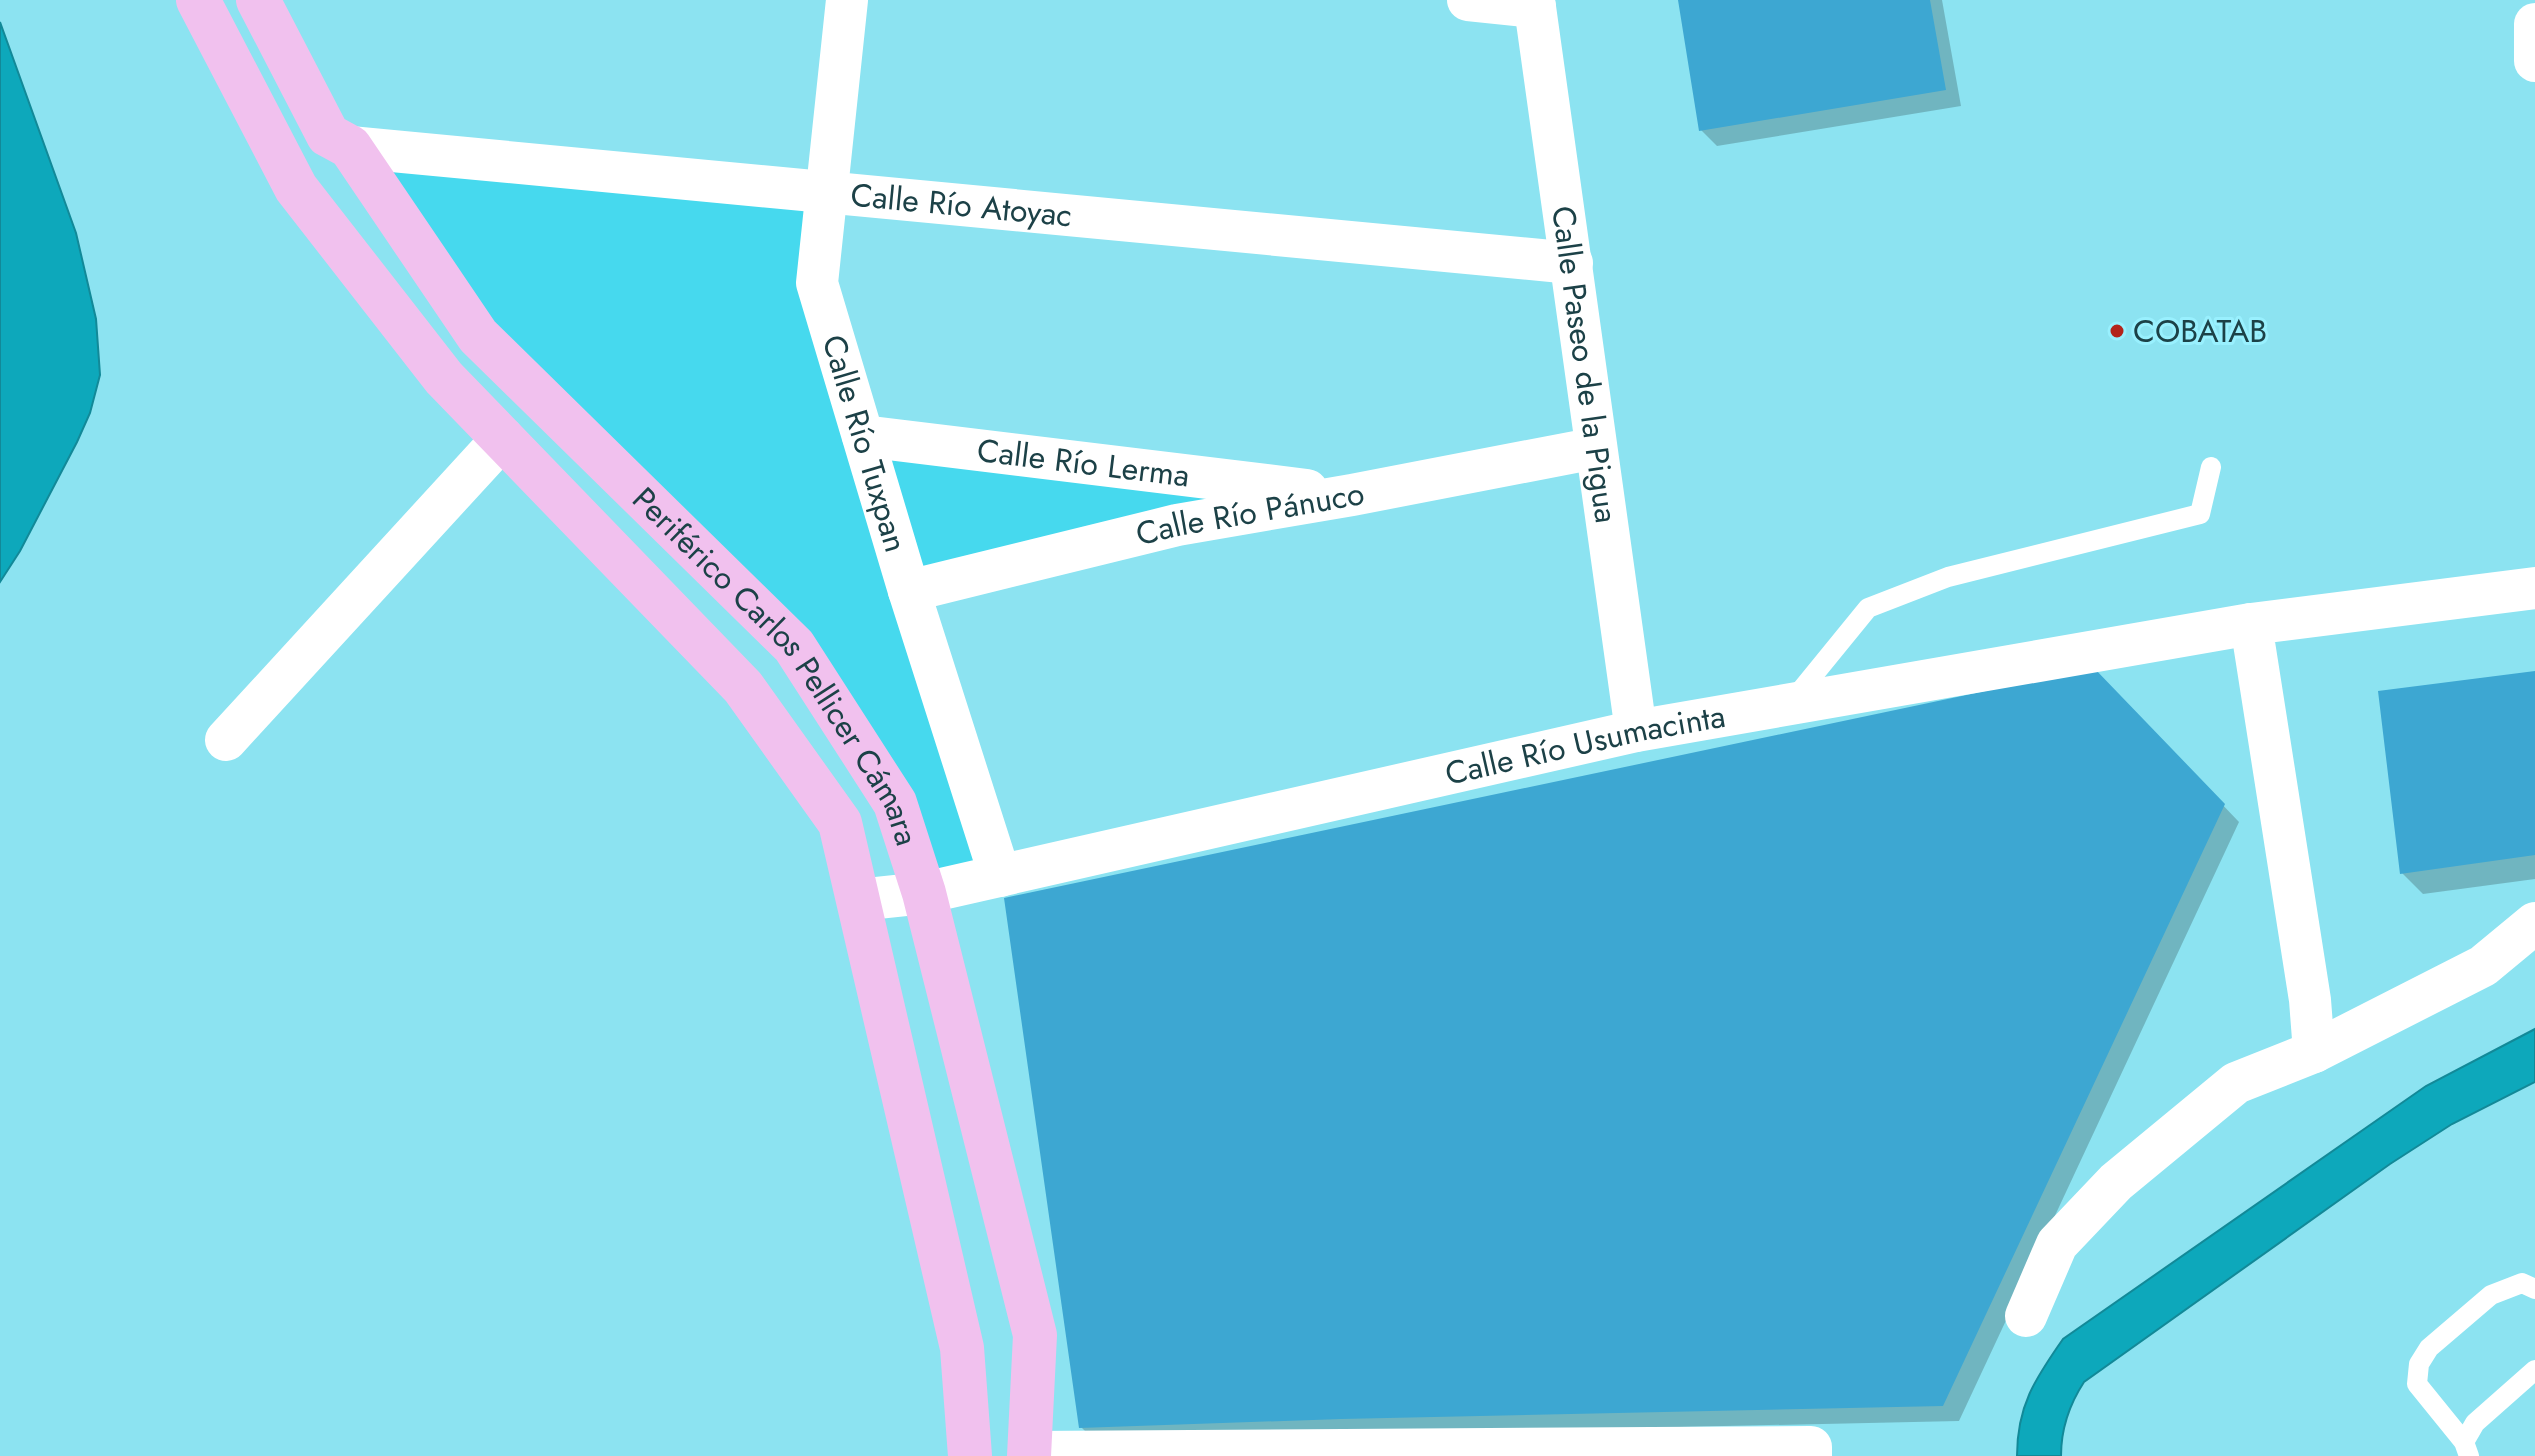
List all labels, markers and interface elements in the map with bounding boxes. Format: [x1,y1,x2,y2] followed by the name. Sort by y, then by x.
[849,172,1074,238] street label: Calle Río Atoyac
[1540,203,1630,526] street label: Calle Paseo de la Pigua
[2133,308,2267,354] place label: COBATAB
[2108,322,2126,340] marker: COBATAB
[811,329,919,558] street label: Calle Río Tuxpan
[974,427,1192,499] street label: Calle Río Lerma
[1131,470,1368,557] street label: Calle Río Pánuco
[622,477,930,851] street label: Periférico Carlos Pellicer Cámara
[1441,693,1729,797] street label: Calle Río Usumacinta

